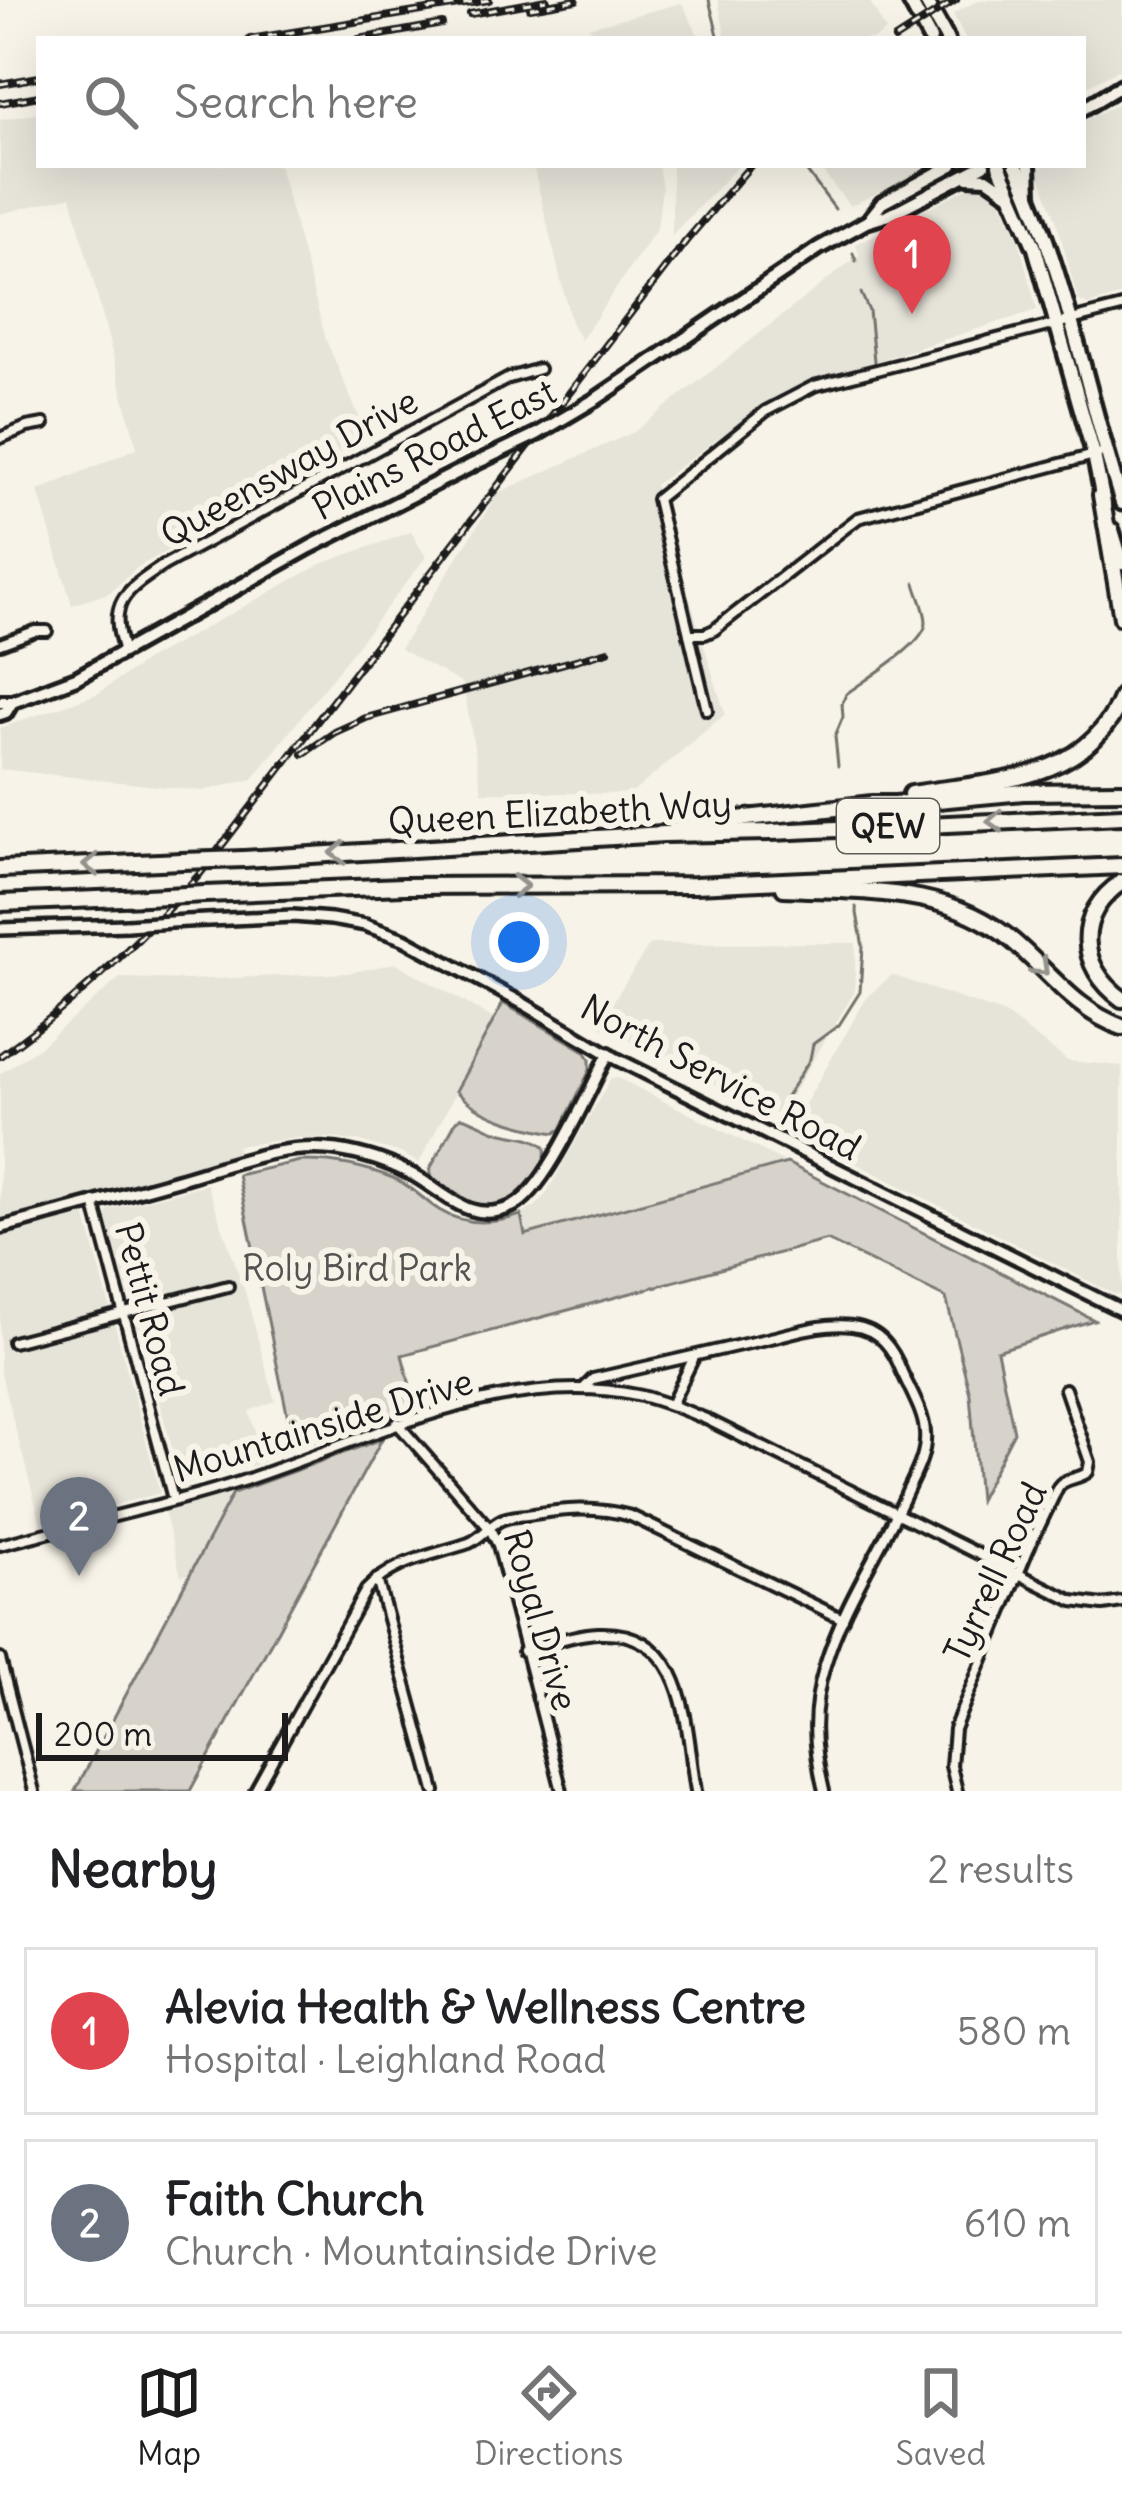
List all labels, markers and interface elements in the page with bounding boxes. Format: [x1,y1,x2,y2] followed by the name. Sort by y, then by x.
[36,36,1086,168] search box
[78,69,144,135] icon: search
[174,74,418,130] text: Search here
[873,215,951,314] pin: 1
[305,369,563,530] street label: Plains Road East
[153,378,426,557] street label: Queensway Drive
[387,781,733,844] street label: Queen Elizabeth Way
[837,799,939,853] road number: QEW
[985,808,1004,834] one-way arrow
[328,840,347,866] one-way arrow
[81,852,100,878] one-way arrow
[512,873,530,899] one-way arrow
[489,912,549,972] your location
[1027,954,1049,976] one-way arrow
[573,985,868,1170] street label: North Service Road
[105,1218,194,1400] street label: Pettit Road
[242,1246,472,1291] park label: Roly Bird Park
[168,1359,478,1492] street label: Mountainside Drive
[934,1475,1057,1669] street label: Tyrrell Road
[40,1477,118,1576] pin: 2
[493,1525,588,1716] street label: Royal Drive
[36,1707,288,1760] scale bar
[54,1713,152,1755] text: 200 m
[48,1837,217,1901] text: Nearby
[927,1845,1074,1894] text: 2 results
[165,1979,806,2035] text: Alevia Health & Wellness Centre
[82,2007,98,2056] text: 1
[957,2007,1071,2056] text: 580 m
[165,2035,606,2084] text: Hospital · Leighland Road
[165,2171,424,2227] text: Faith Church
[79,2199,101,2248] text: 2
[964,2199,1071,2248] text: 610 m
[165,2227,658,2276] text: Church · Mountainside Drive
[136,2360,202,2474] tab: Map
[474,2360,623,2474] tab: Directions
[896,2360,986,2474] tab: Saved

